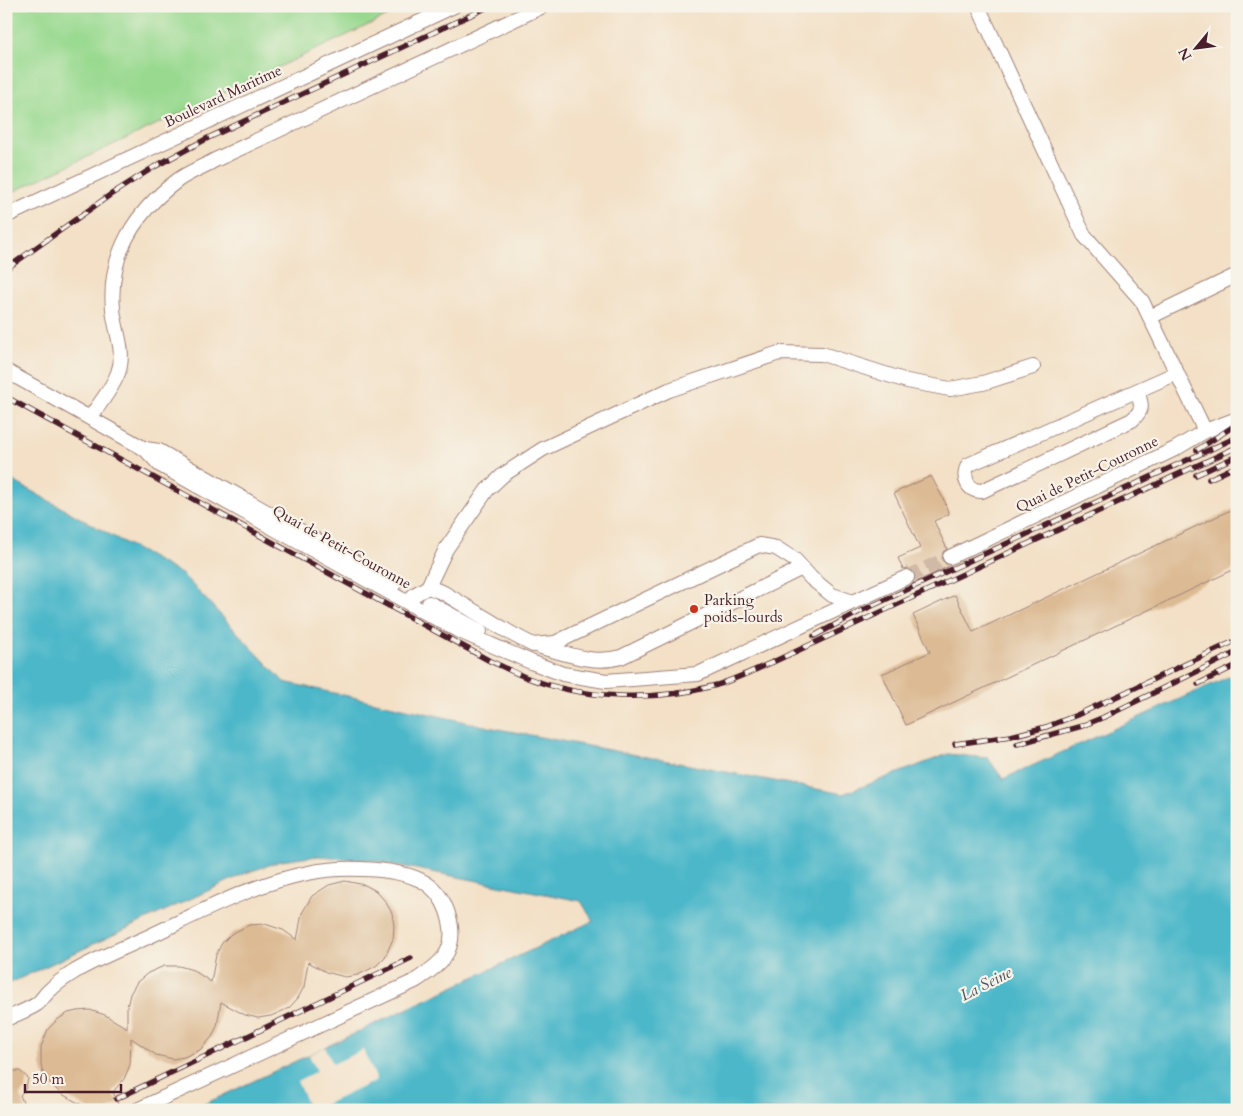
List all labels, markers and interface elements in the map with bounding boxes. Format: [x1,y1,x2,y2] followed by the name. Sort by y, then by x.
[1170,22,1220,72] north arrow
[1174,44,1196,64] text: N
[161,60,285,132] street label: Boulevard Maritime
[1012,431,1162,517] street label: Quai de Petit-Couronne
[269,500,415,594] street label: Quai de Petit-Couronne
[704,590,783,627] place label: Parking poids-lourds
[688,603,700,615] marker: Parking poids-lourds
[957,961,1016,1006] water label: La Seine
[25,1061,121,1093] scale bar
[32,1069,64,1089] text: 50 m

